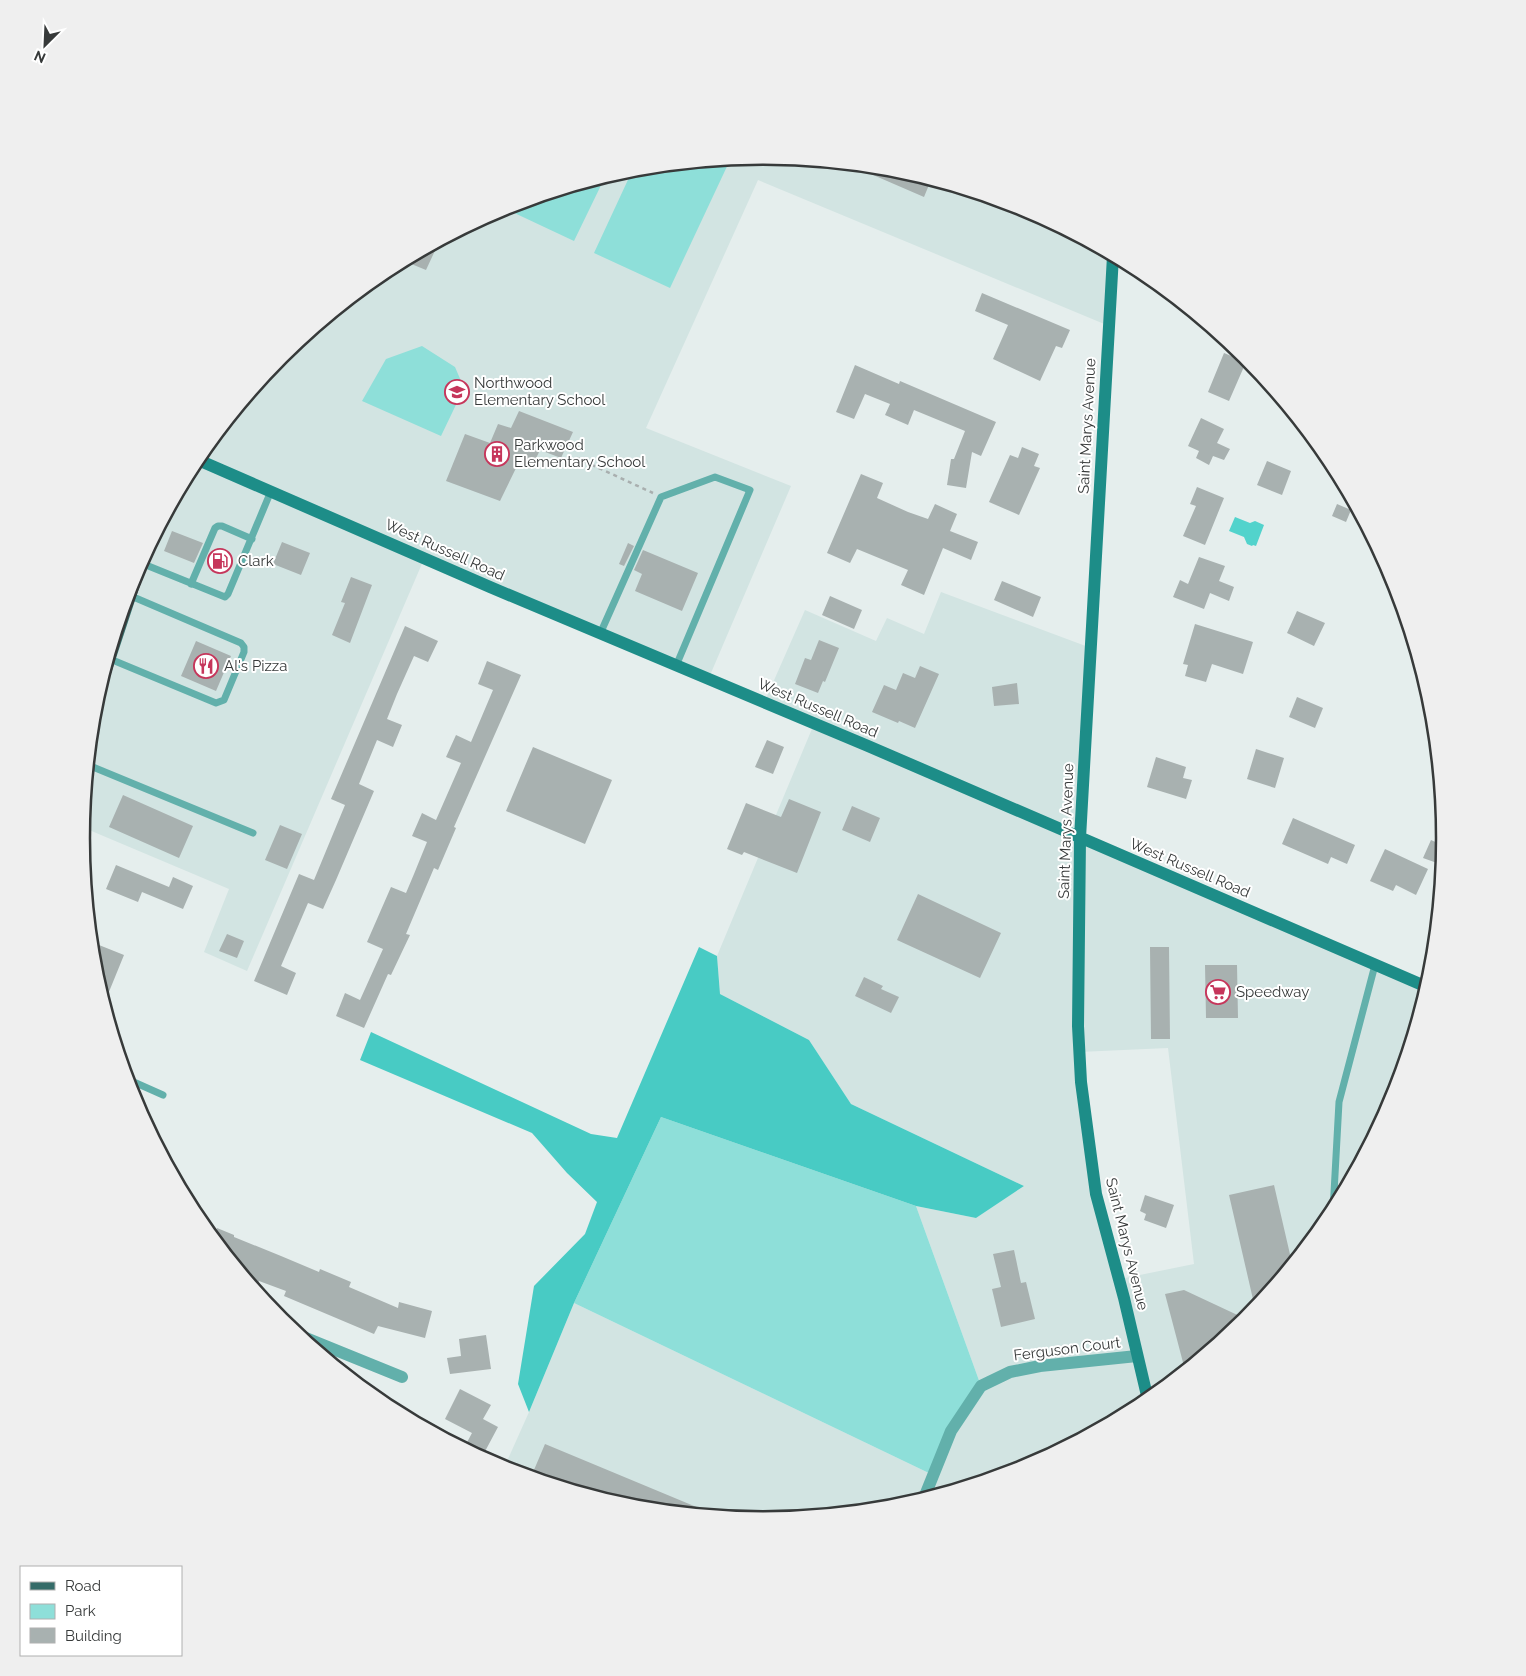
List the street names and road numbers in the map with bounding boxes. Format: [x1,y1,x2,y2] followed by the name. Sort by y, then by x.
[1074,358,1100,494] street label: Saint Marys Avenue
[382,516,508,584] street label: West Russell Road
[755,675,881,741] street label: West Russell Road
[1055,763,1077,899] street label: Saint Marys Avenue
[1127,835,1253,901] street label: West Russell Road
[1102,1176,1152,1312] street label: Saint Marys Avenue
[1013,1334,1121,1364] street label: Ferguson Court

